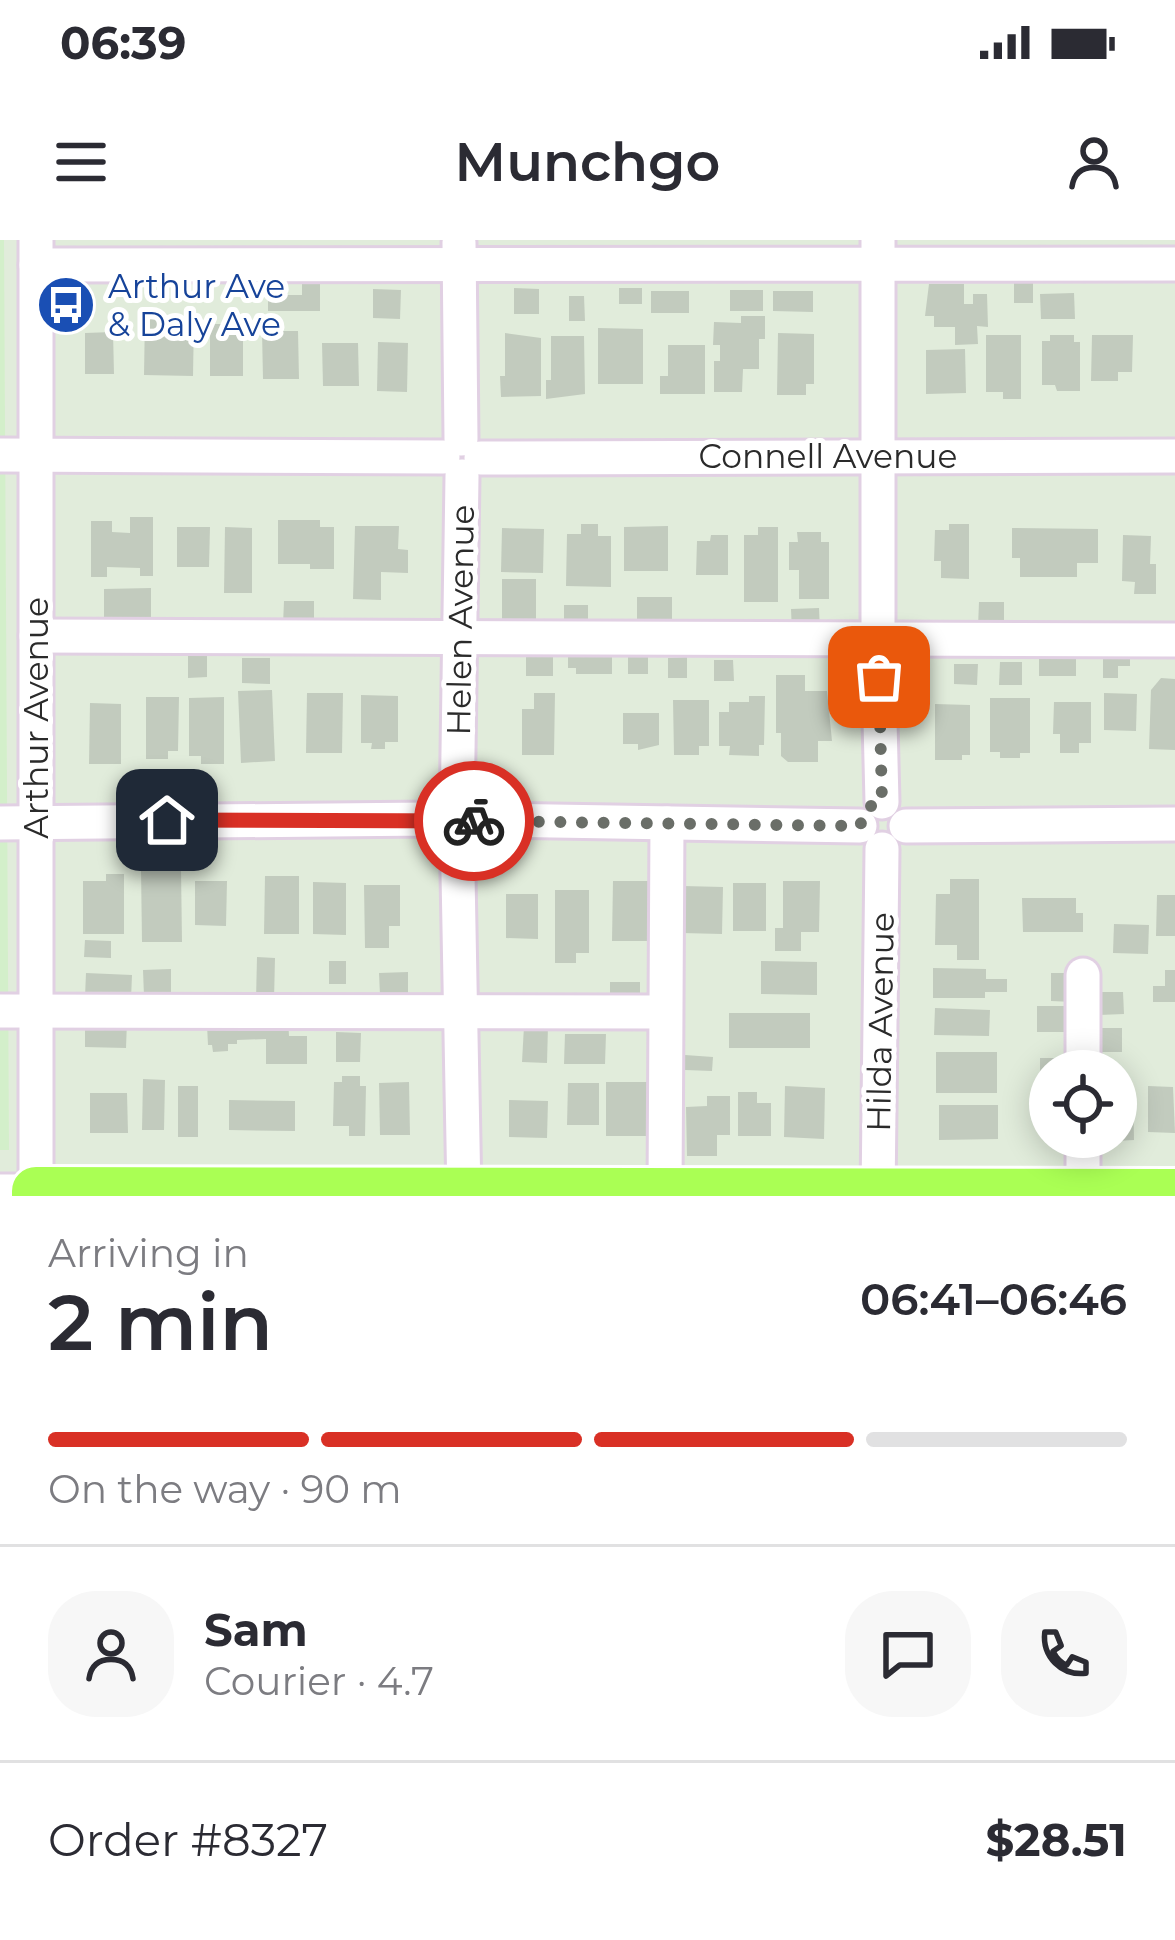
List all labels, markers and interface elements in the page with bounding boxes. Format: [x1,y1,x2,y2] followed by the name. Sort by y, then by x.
[60,15,186,70] text: 06:39
[48,129,114,195] icon: menu
[455,129,720,195] text: Munchgo
[1061,129,1127,195] icon: person
[108,266,285,344] place label: Arthur Ave & Daly Ave
[35,274,97,336] bus stop icon: Arthur Ave & Daly Ave
[699,436,957,476] street label: Connell Avenue
[438,504,482,736] street label: Helen Avenue
[16,597,56,839] street label: Arthur Avenue
[828,626,930,728] pin
[846,644,912,710] icon: bag
[414,761,534,881] courier
[116,769,218,871] pin
[134,787,200,853] icon: home
[441,788,507,854] icon: bike
[858,912,902,1132] street label: Hilda Avenue
[1029,1050,1137,1158] map controls
[1029,1050,1137,1158] button: locate
[48,1229,249,1277] text: Arriving in
[860,1271,1127,1326] text: 06:41–06:46
[48,1274,273,1370] text: 2 min
[48,1465,402,1513] text: On the way · 90 m
[48,1591,174,1717] button: person
[845,1591,971,1717] button: chat
[1001,1591,1127,1717] button: phone
[204,1602,308,1657] text: Sam
[204,1657,434,1705] text: Courier · 4.7
[48,1812,328,1867] text: Order #8327
[985,1812,1127,1867] text: $28.51

